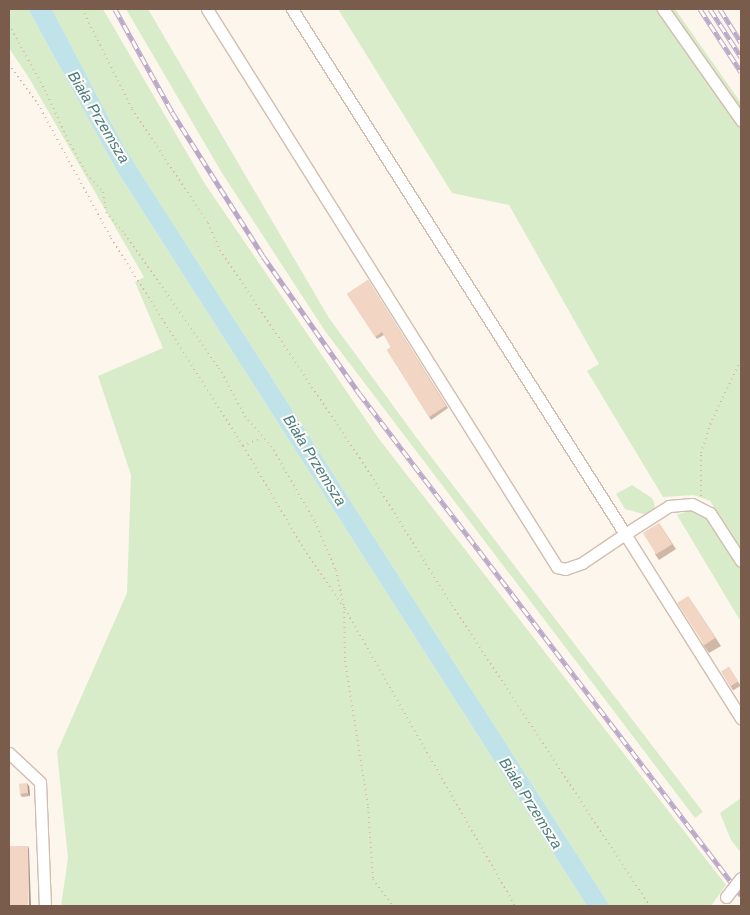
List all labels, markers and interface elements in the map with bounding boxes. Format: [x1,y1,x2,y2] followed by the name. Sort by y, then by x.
[64,68,134,166] water label: Biała Przemsza
[280,411,350,509] water label: Biała Przemsza
[496,754,566,852] water label: Biała Przemsza

